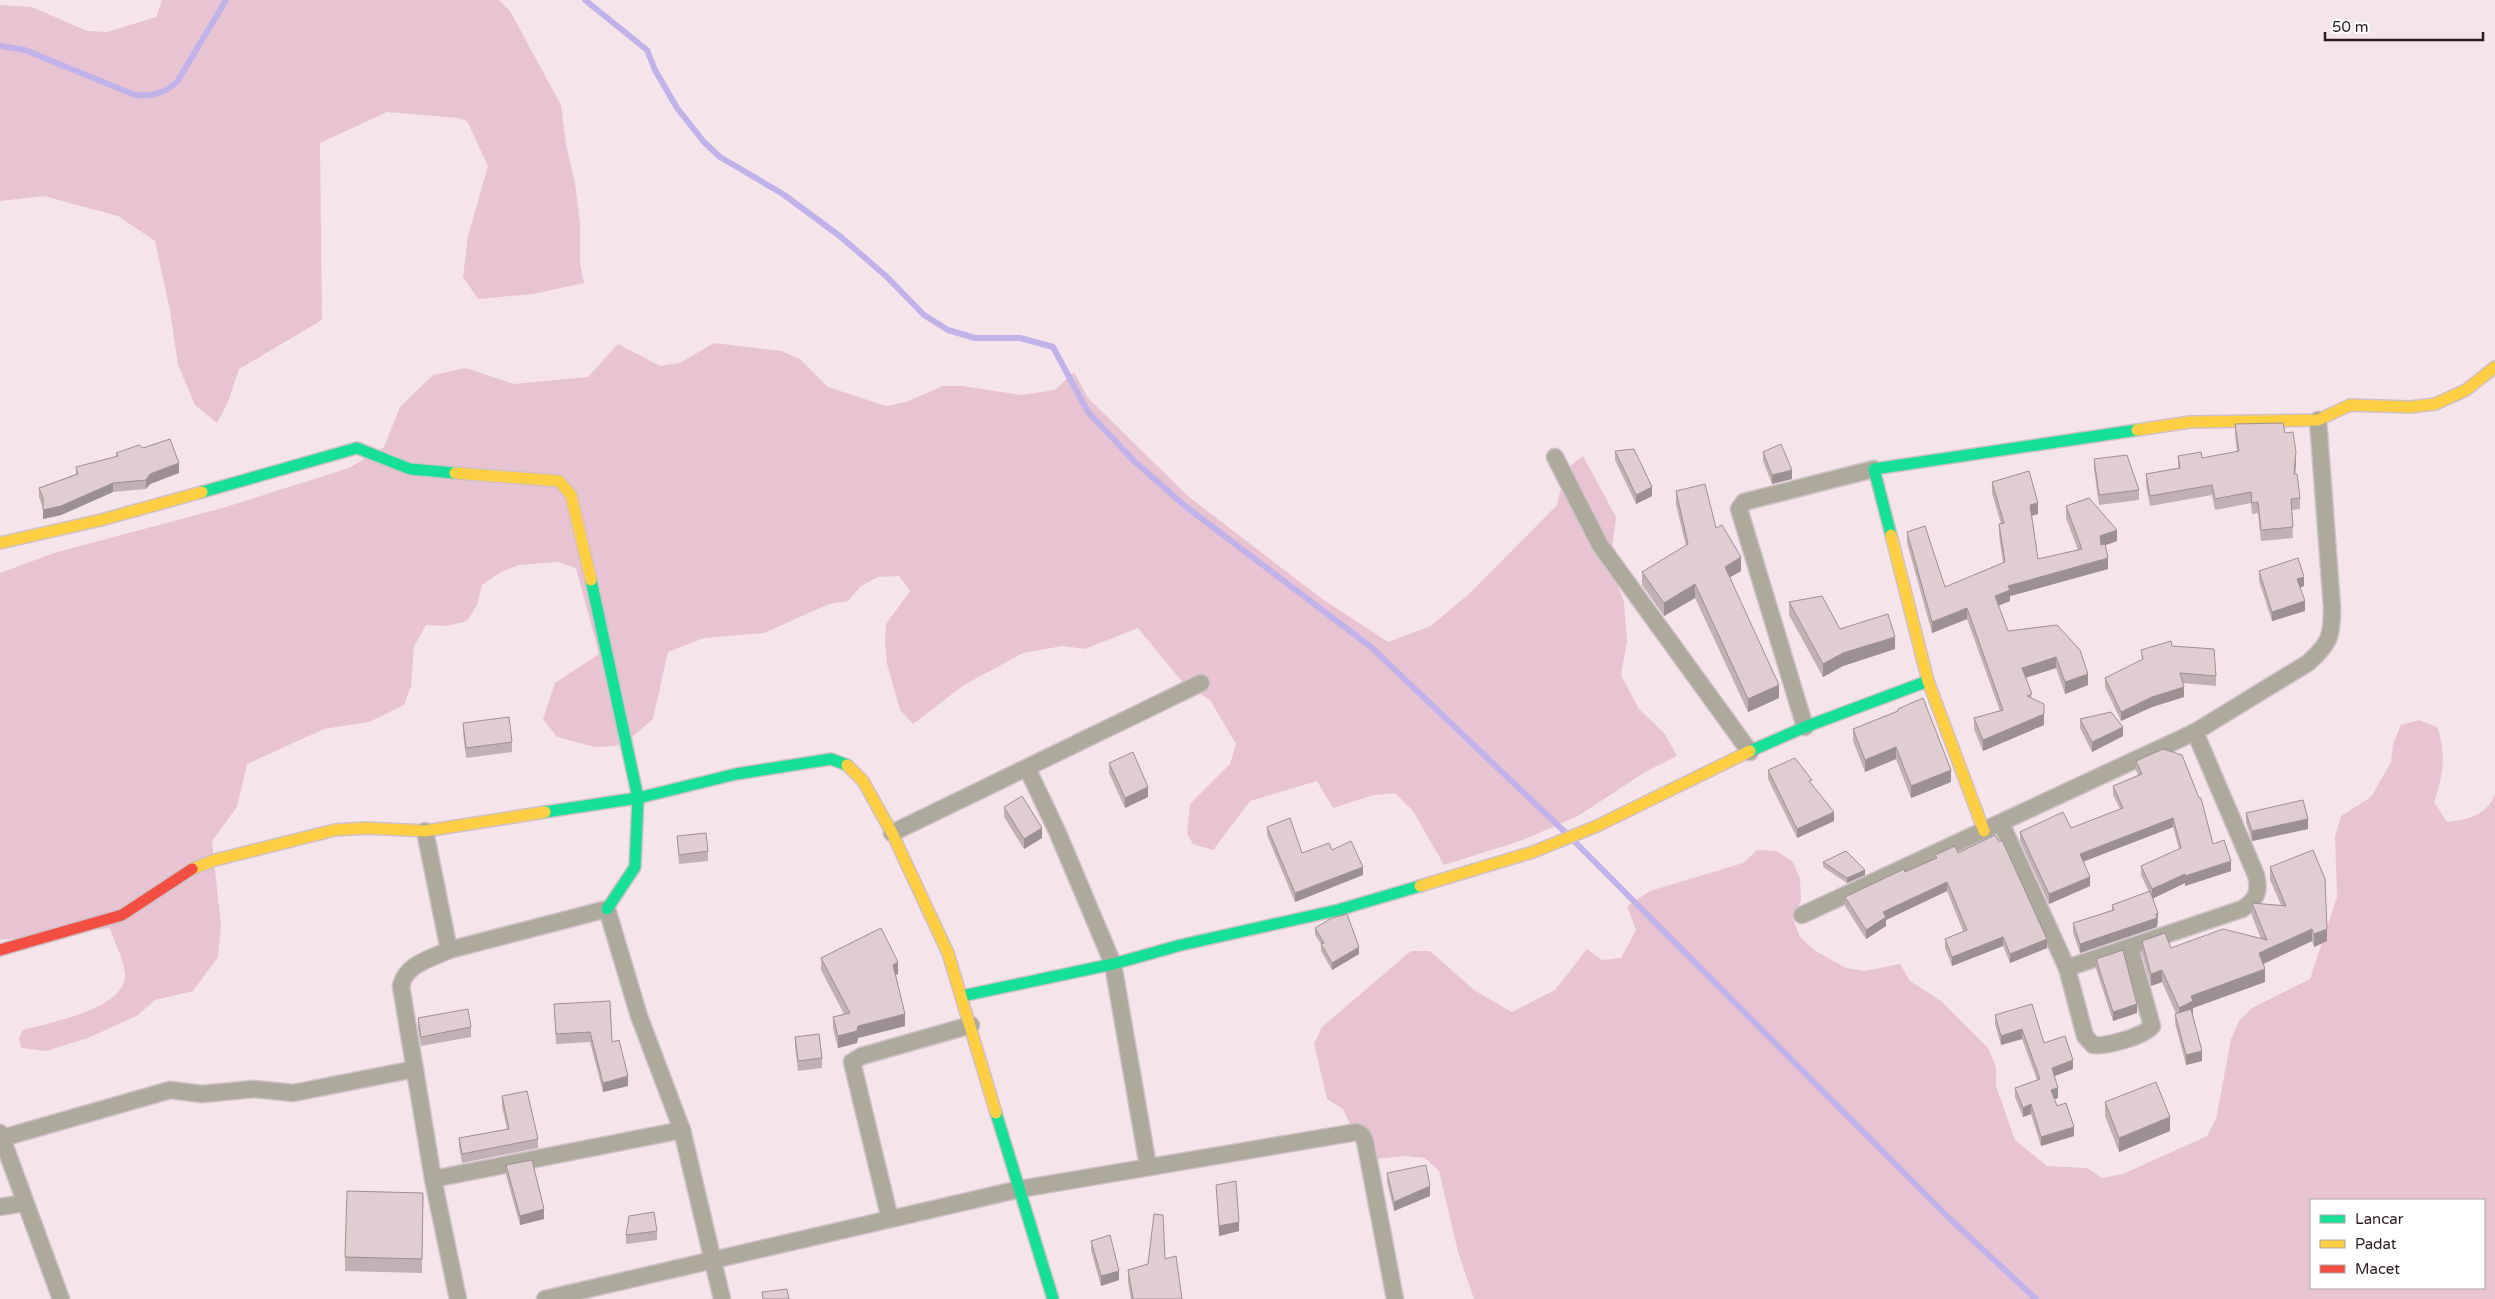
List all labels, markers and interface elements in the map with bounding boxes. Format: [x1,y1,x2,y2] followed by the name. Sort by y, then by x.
[2325,10,2482,42] scale bar
[2332,18,2369,36] text: 50 m
[2310,1199,2485,1289] legend
[2355,1210,2404,1228] text: Lancar
[2355,1235,2397,1253] text: Padat
[2355,1260,2400,1278] text: Macet

